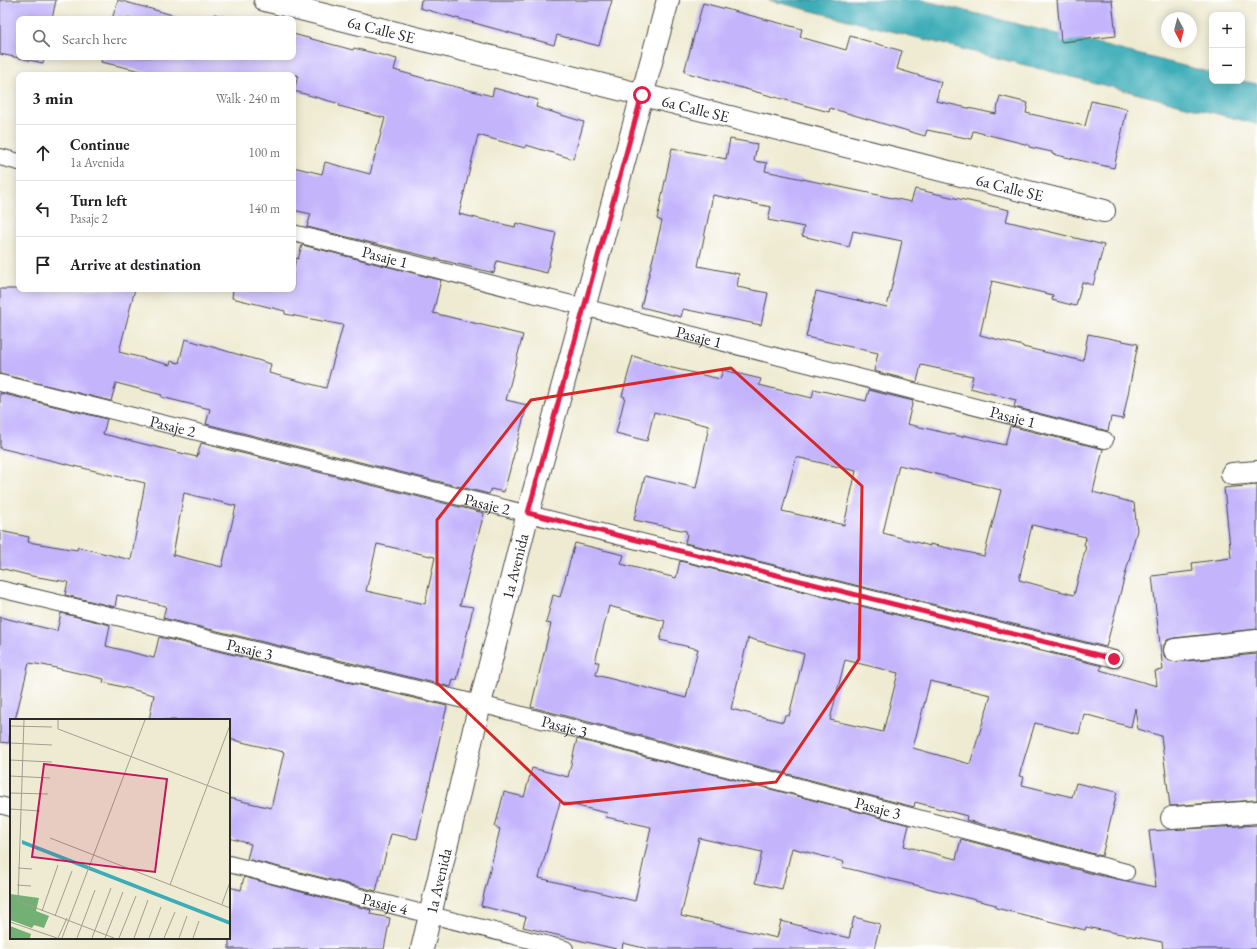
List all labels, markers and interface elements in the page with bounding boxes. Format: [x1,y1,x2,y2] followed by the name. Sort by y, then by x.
[346,11,417,48] street label: 6a Calle SE
[1161,12,1197,48] north arrow
[1209,12,1245,84] map controls
[1209,12,1245,48] button: +
[16,16,296,60] search box
[30,27,52,49] icon: search
[62,29,127,48] text: Search here
[1209,48,1245,84] button: −
[633,86,651,104] route start
[32,87,73,109] text: 3 min
[216,90,280,107] text: Walk · 240 m
[660,90,731,127] street label: 6a Calle SE
[70,135,130,154] text: Continue
[32,142,54,164] icon: ahead
[249,144,280,161] text: 100 m
[70,154,124,171] text: 1a Avenida
[974,169,1046,206] street label: 6a Calle SE
[70,191,127,210] text: Turn left
[32,198,54,220] icon: left
[249,200,280,217] text: 140 m
[70,210,108,227] text: Pasaje 2
[360,241,410,272] street label: Pasaje 1
[32,254,54,276] icon: arrive
[70,255,201,274] text: Arrive at destination
[674,321,724,352] street label: Pasaje 1
[988,401,1038,432] street label: Pasaje 1
[148,410,198,442] street label: Pasaje 2
[462,488,513,520] street label: Pasaje 2
[496,530,533,601] street label: 1a Avenida
[225,633,275,665] street label: Pasaje 3
[1105,650,1123,668] route end
[539,710,590,742] street label: Pasaje 3
[10,719,230,939] inset map
[853,792,904,824] street label: Pasaje 3
[420,845,456,916] street label: 1a Avenida
[360,888,411,919] street label: Pasaje 4

